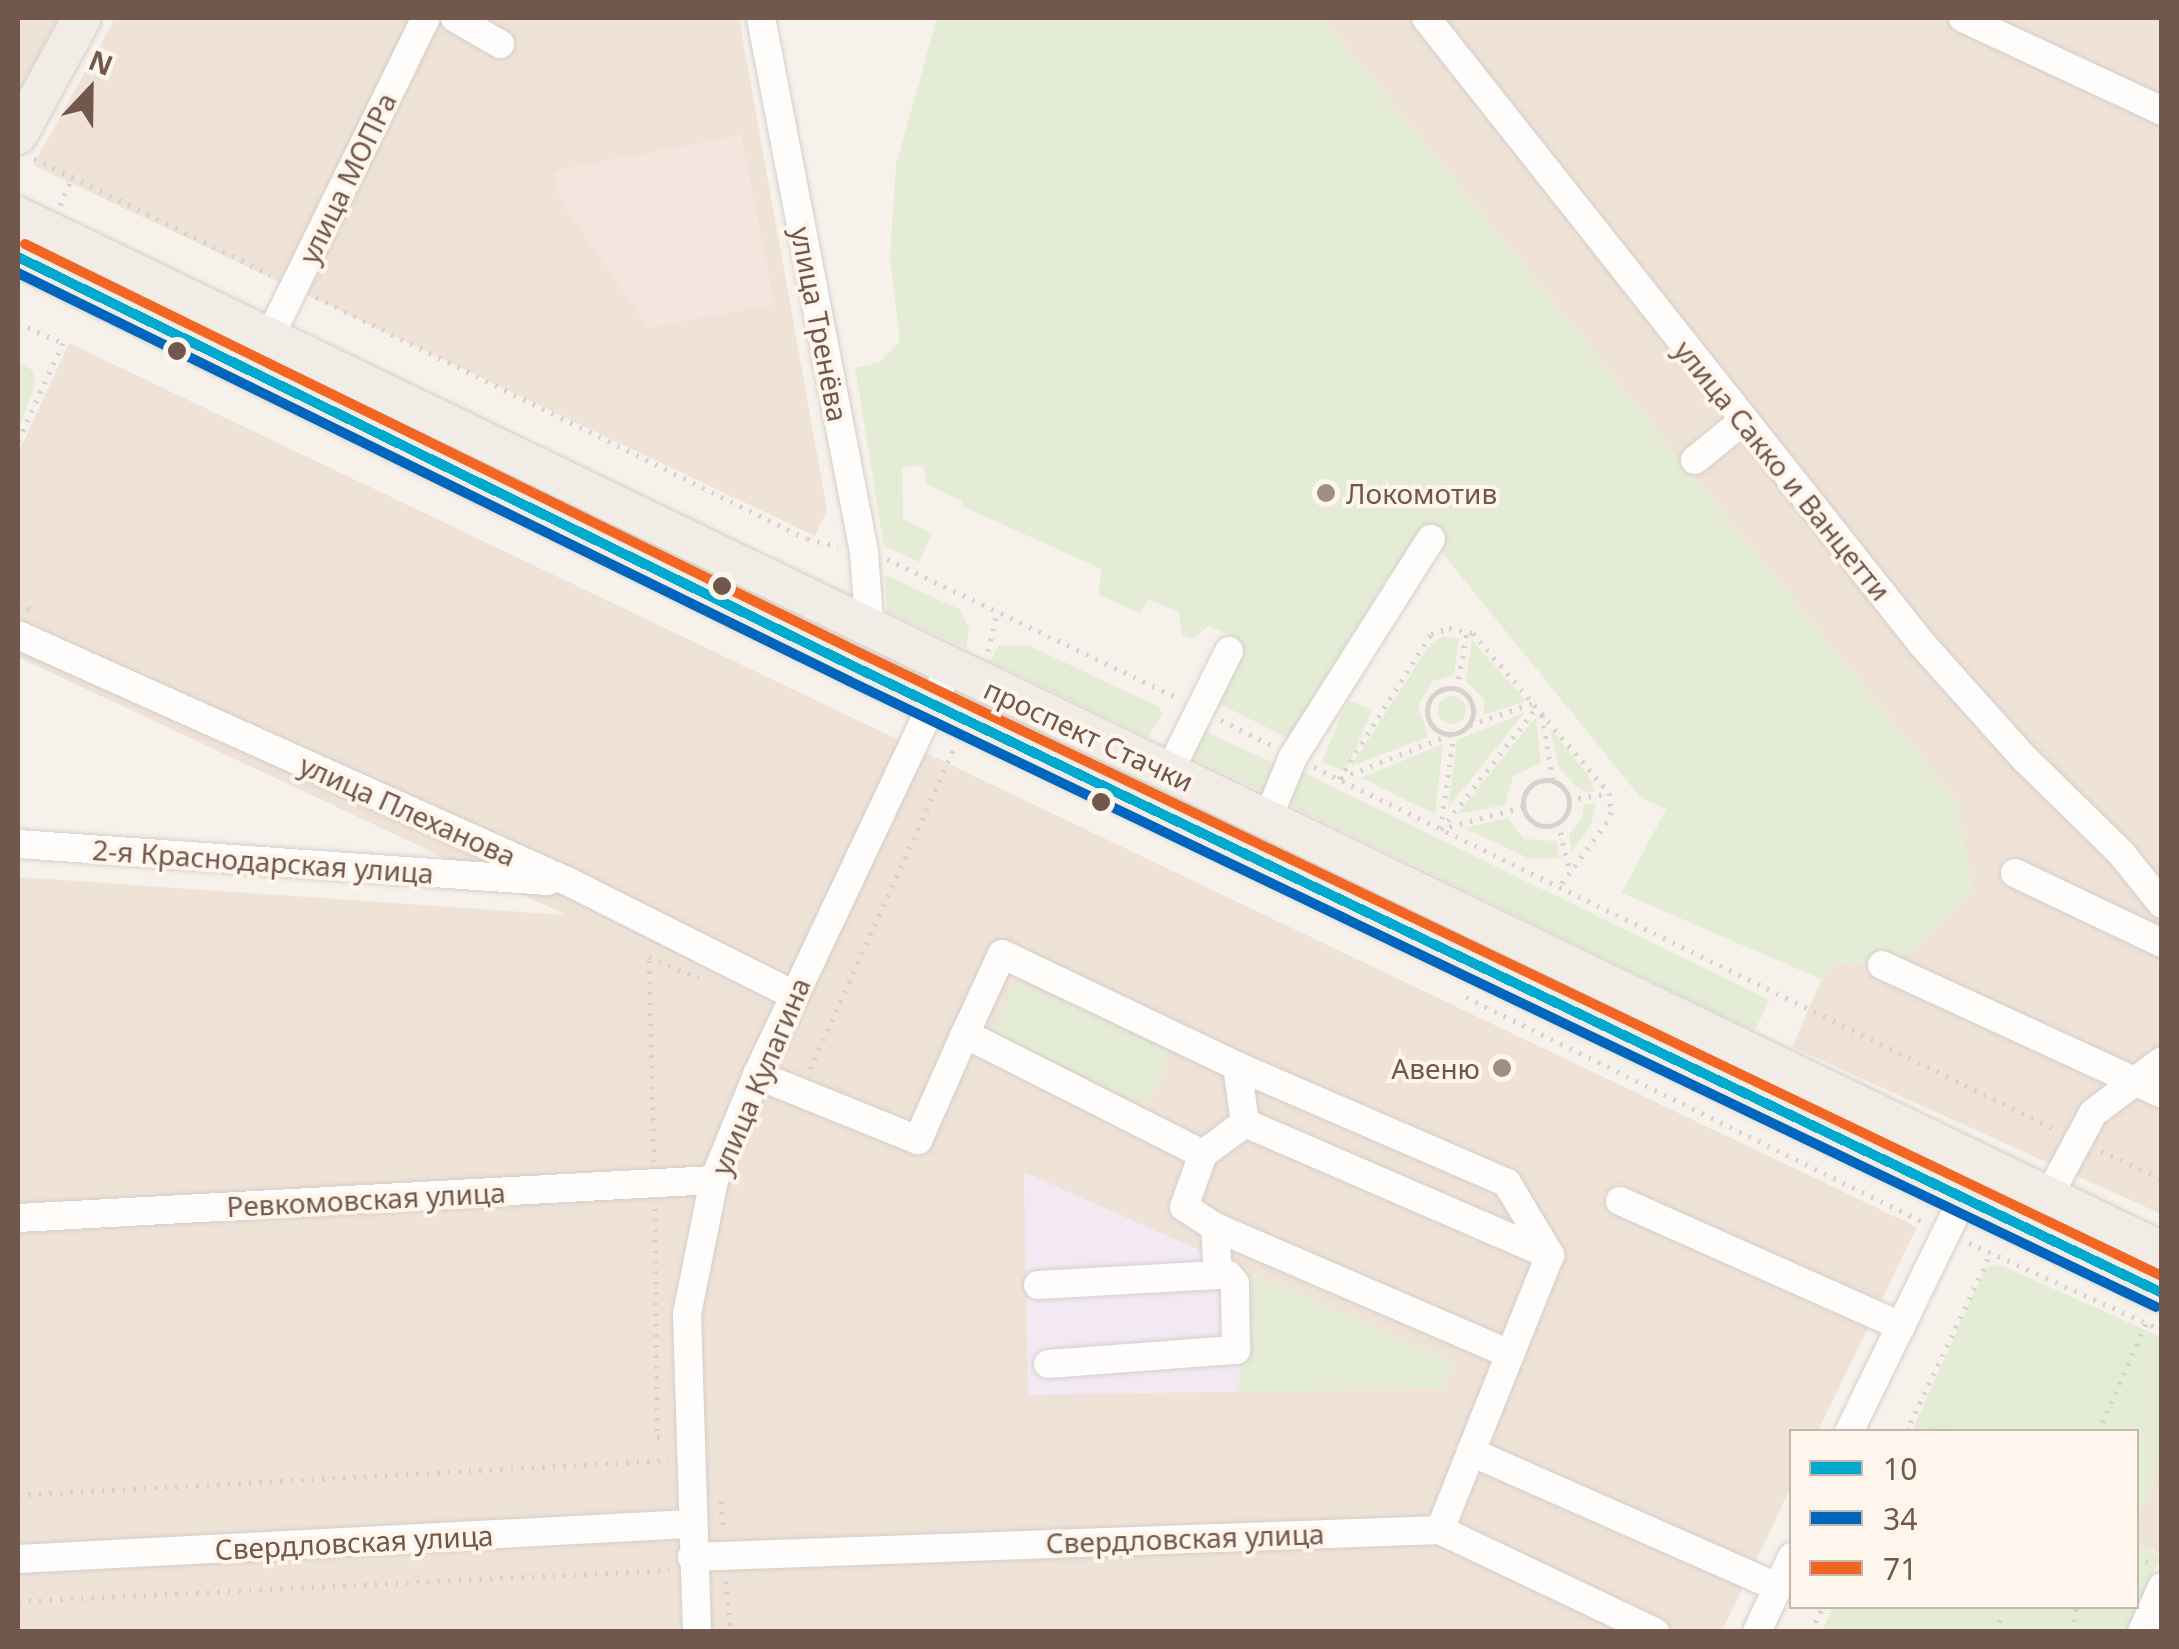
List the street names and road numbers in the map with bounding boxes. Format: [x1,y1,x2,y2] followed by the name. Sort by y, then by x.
[291,87,403,269] street label: улица МОПРа
[785,224,855,424] street label: улица Тренёва
[1668,333,1898,607] street label: улица Сакко и Ванцетти
[979,672,1199,798] street label: проспект Стачки
[295,747,521,873] street label: улица Плеханова
[91,832,435,890] street label: 2-я Краснодарская улица
[703,972,817,1180] street label: улица Кулагина
[226,1175,506,1223] street label: Ревкомовская улица
[1045,1516,1325,1560] street label: Свердловская улица
[214,1518,494,1566] street label: Свердловская улица

